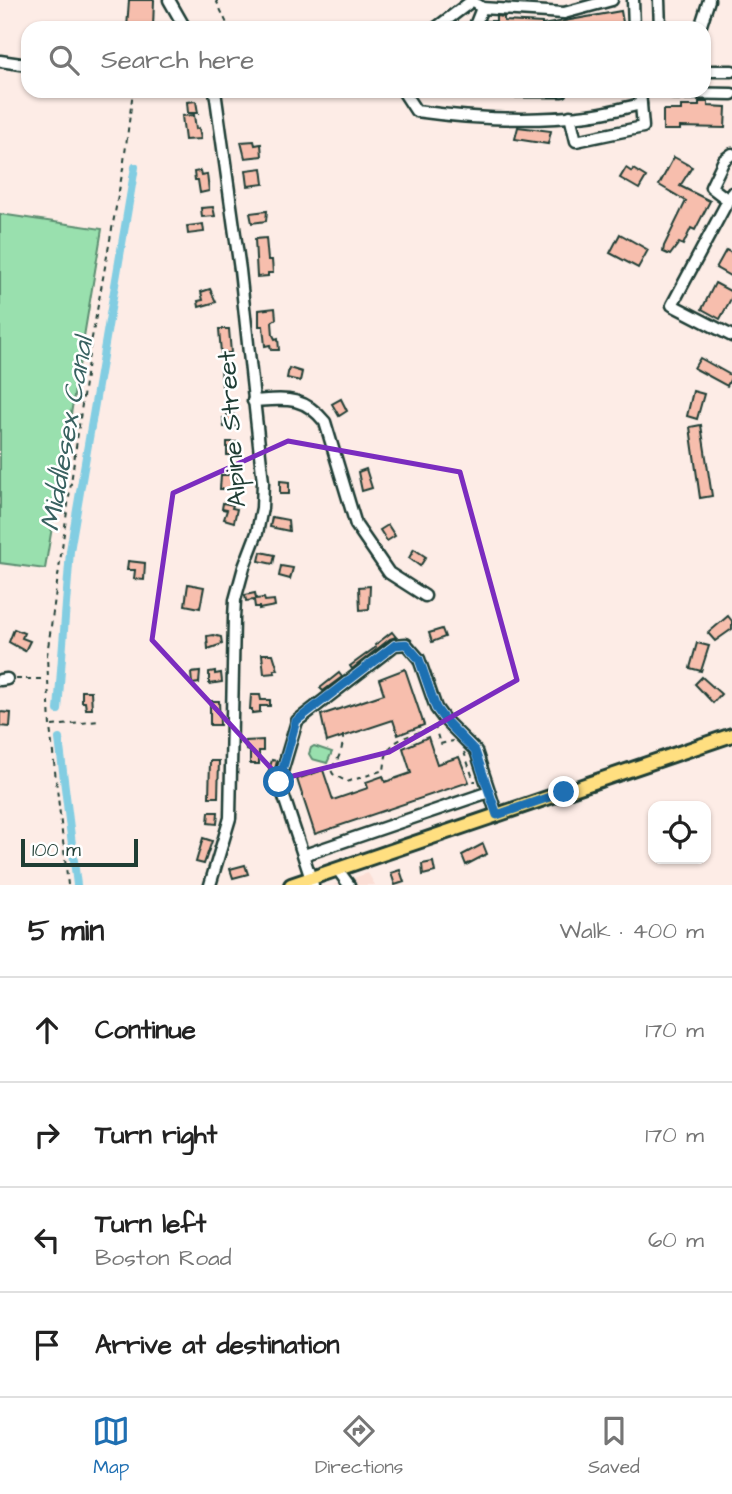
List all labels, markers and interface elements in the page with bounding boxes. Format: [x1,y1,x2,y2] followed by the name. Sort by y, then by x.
[21,21,711,98] search box
[45,41,83,79] icon: search
[101,42,254,78] text: Search here
[31,331,104,534] water label: Middlesex Canal
[209,349,255,508] street label: Alpine Street
[263,766,294,797] route start
[548,776,579,807] route end
[648,801,711,864] map controls
[648,801,711,864] button: locate
[21,836,138,868] scale bar
[32,837,81,864] text: 100 m
[28,910,104,952] text: 5 min
[559,915,704,947] text: Walk · 400 m
[28,1011,66,1049] icon: ahead
[95,1012,196,1048] text: Continue
[645,1014,704,1046] text: 170 m
[28,1116,66,1154] icon: right
[95,1117,217,1153] text: Turn right
[645,1119,704,1151] text: 170 m
[95,1206,206,1242] text: Turn left
[28,1221,66,1259] icon: left
[648,1224,704,1256] text: 60 m
[95,1242,232,1274] text: Boston Road
[28,1326,66,1364] icon: arrive
[95,1327,340,1363] text: Arrive at destination
[92,1412,130,1481] tab: Map
[315,1412,403,1481] tab: Directions
[588,1412,640,1481] tab: Saved

